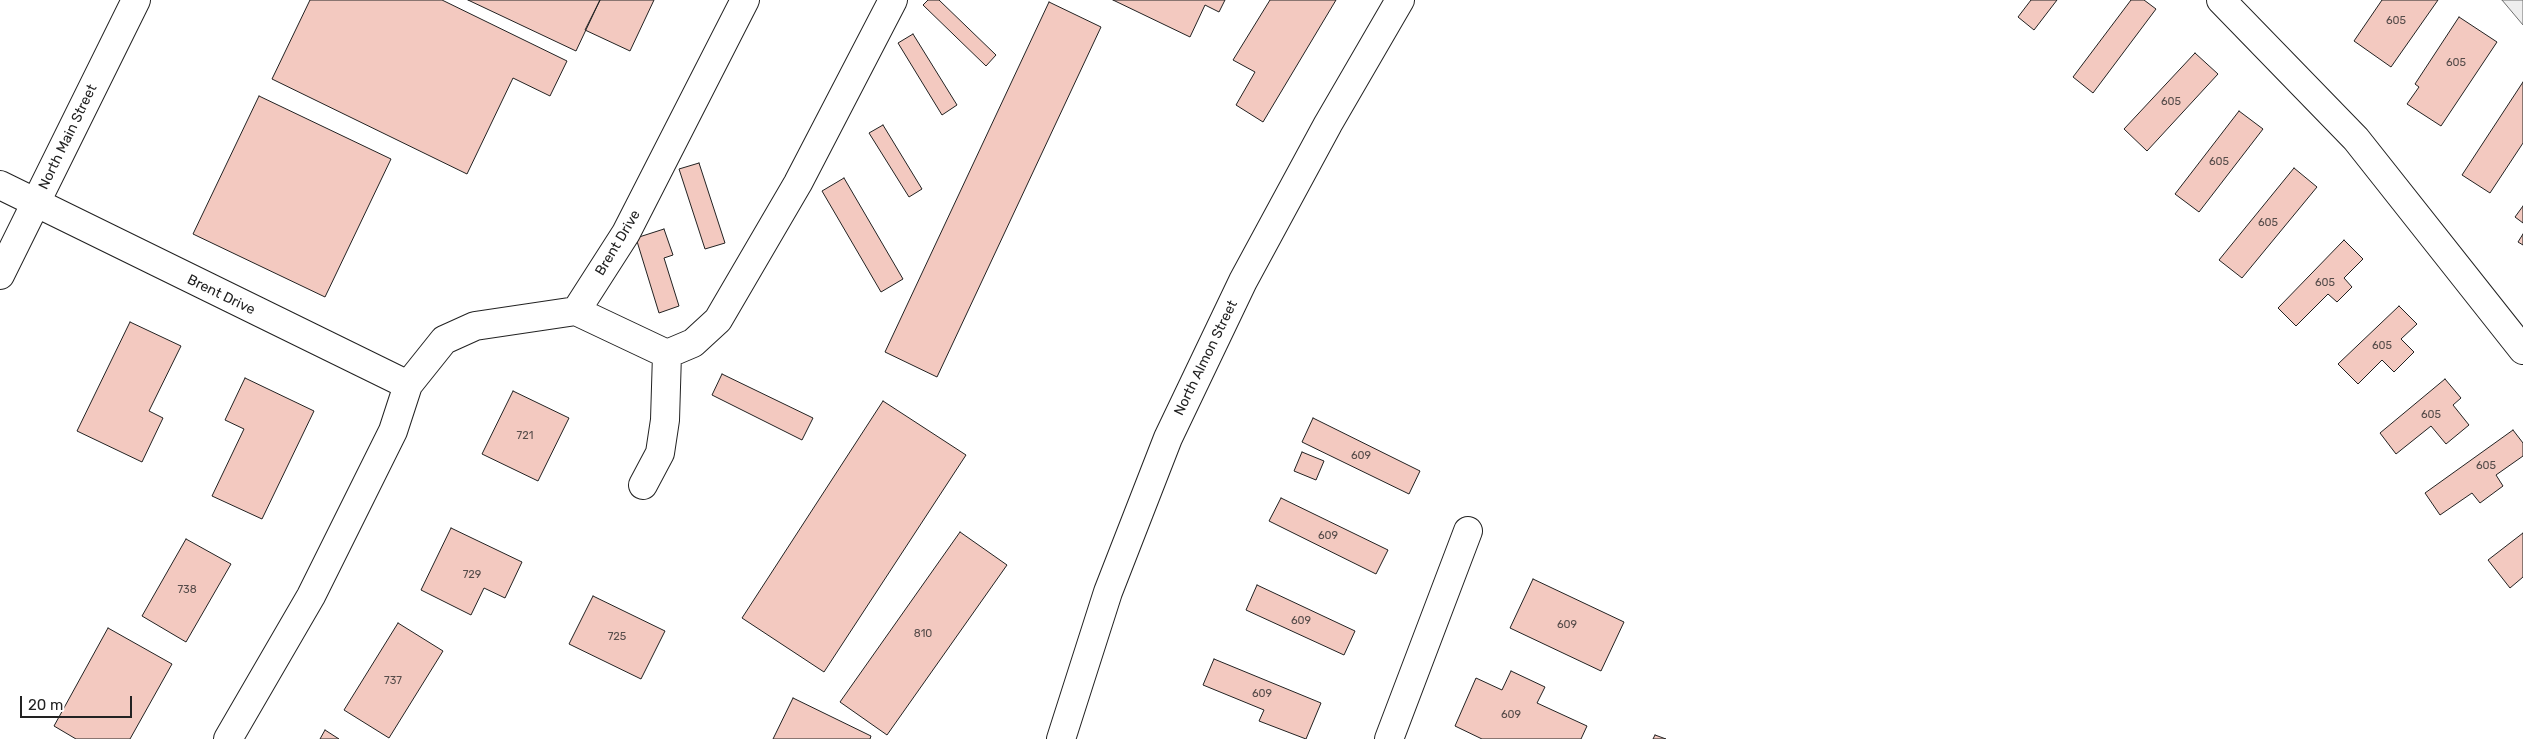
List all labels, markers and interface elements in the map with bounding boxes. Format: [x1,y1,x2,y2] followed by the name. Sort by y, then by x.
[2386,14,2406,28] house number: 605
[2446,56,2466,70] house number: 605
[35,82,101,192] street label: North Main Street
[2161,95,2181,109] house number: 605
[2209,155,2229,169] house number: 605
[592,207,644,279] street label: Brent Drive
[2258,216,2278,230] house number: 605
[184,271,258,319] street label: Brent Drive
[2315,276,2335,290] house number: 605
[1171,298,1241,418] street label: North Almon Street
[2372,339,2392,353] house number: 605
[2421,408,2441,422] house number: 605
[517,429,533,443] house number: 721
[1351,449,1371,463] house number: 609
[2476,459,2496,473] house number: 605
[1318,529,1338,543] house number: 609
[463,568,481,582] house number: 729
[177,583,197,597] house number: 738
[1291,614,1311,628] house number: 609
[1557,618,1577,632] house number: 609
[914,627,932,641] house number: 810
[608,630,626,644] house number: 725
[384,674,402,688] house number: 737
[22,686,135,718] scale bar
[1252,687,1272,701] house number: 609
[28,696,63,714] text: 20 m
[1501,708,1521,722] house number: 609

